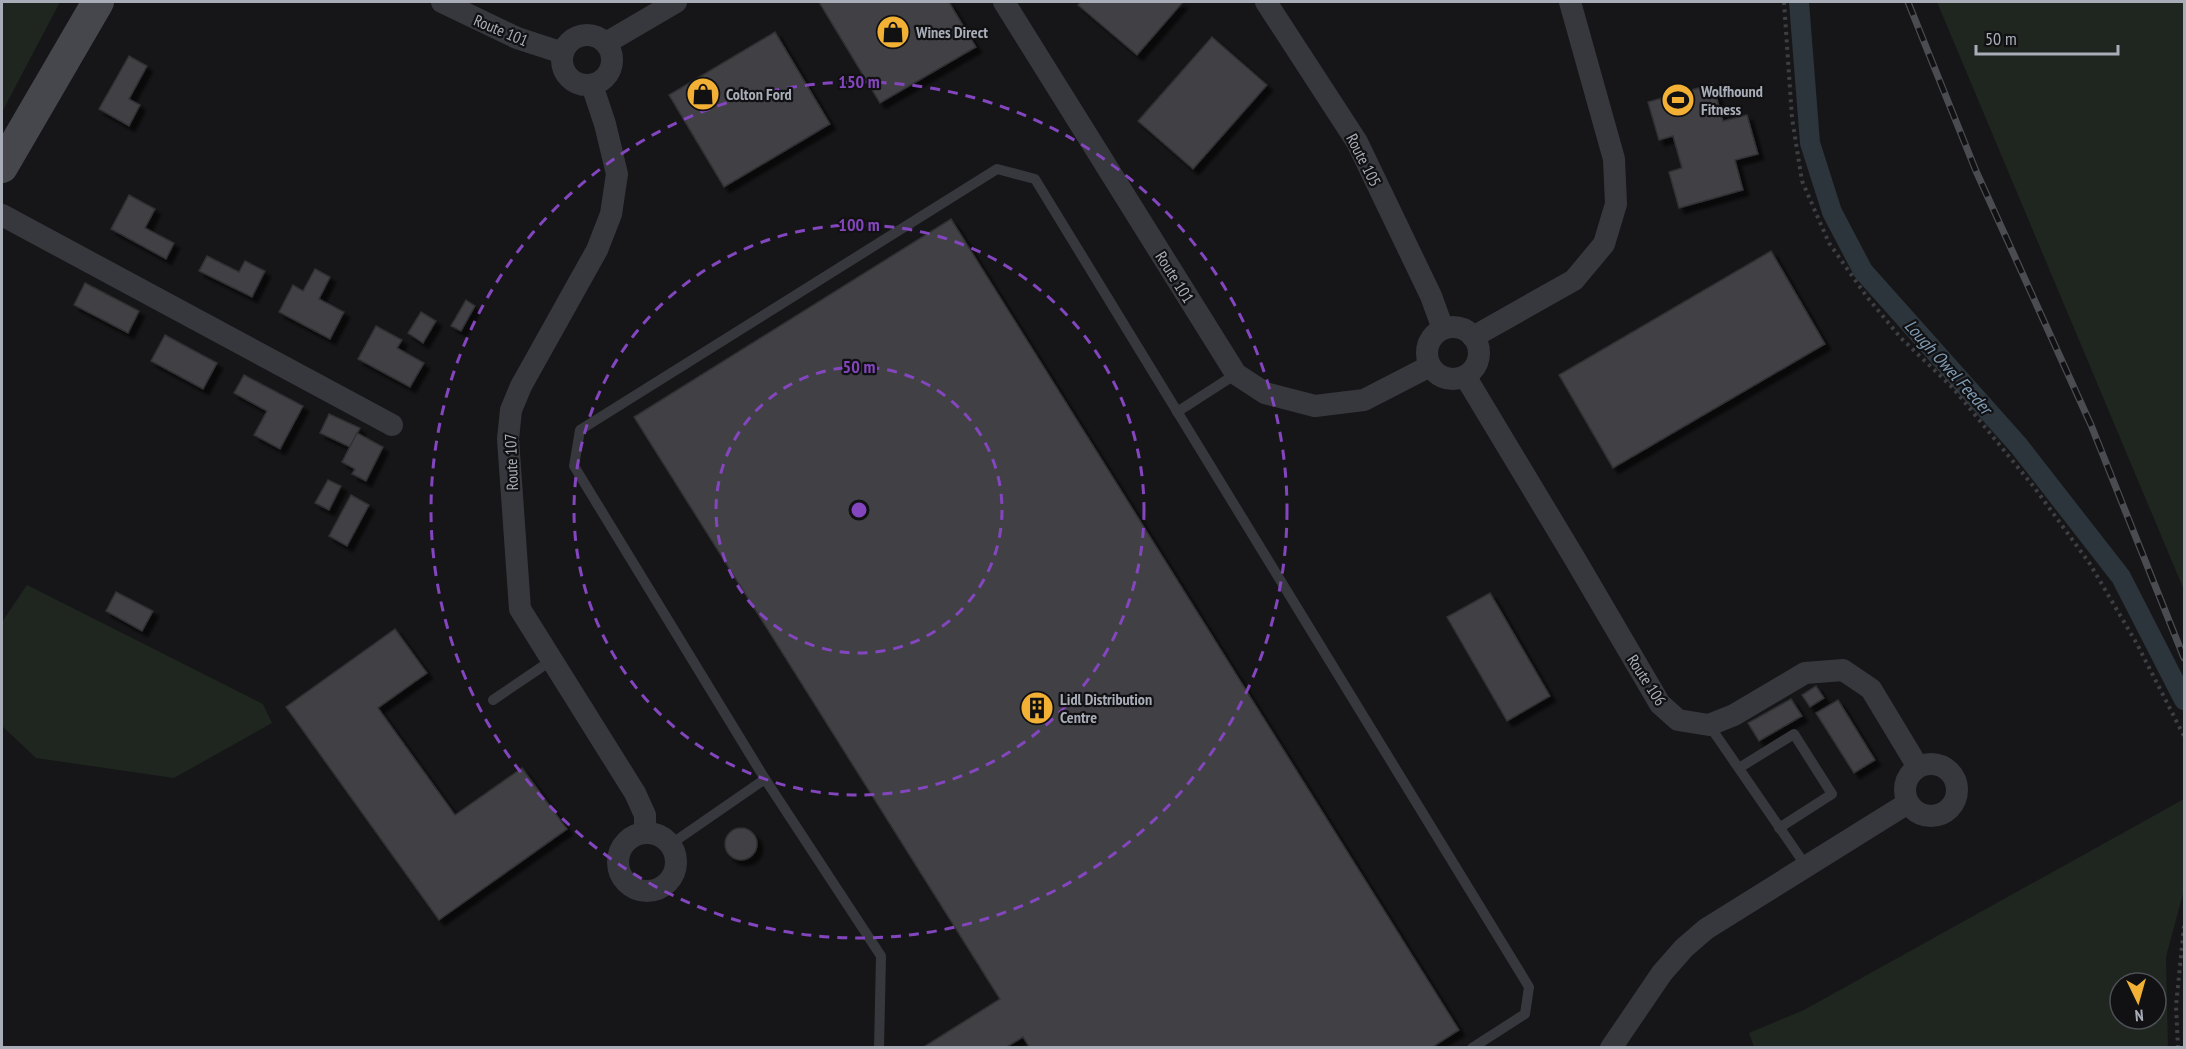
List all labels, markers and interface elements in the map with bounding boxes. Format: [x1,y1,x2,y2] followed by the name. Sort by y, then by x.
[471,10,531,50] street label: Route 101
[875,14,911,50] shop icon: Wines Direct
[1976,18,2118,56] scale bar
[915,22,988,42] place label: Wines Direct
[1985,27,2017,50] text: 50 m
[838,70,880,93] text: 150 m
[685,76,721,112] shop icon: Colton Ford
[1700,81,1763,119] place label: Wolfhound Fitness
[1660,82,1696,118] sports icon: Wolfhound Fitness
[726,84,792,104] place label: Colton Ford
[1342,130,1386,190] street label: Route 105
[838,213,880,236] text: 100 m
[1151,248,1199,306] street label: Route 101
[1900,314,1999,421] water label: Lough Owel Feeder
[843,355,875,378] text: 50 m
[500,433,522,491] street label: Route 107
[849,500,869,520] centre of rings
[1623,651,1671,709] street label: Route 106
[1060,689,1152,727] place label: Lidl Distribution Centre
[1019,690,1055,726] building icon: Lidl Distribution Centre
[2108,971,2168,1031] north arrow
[2134,1006,2144,1026] text: N

